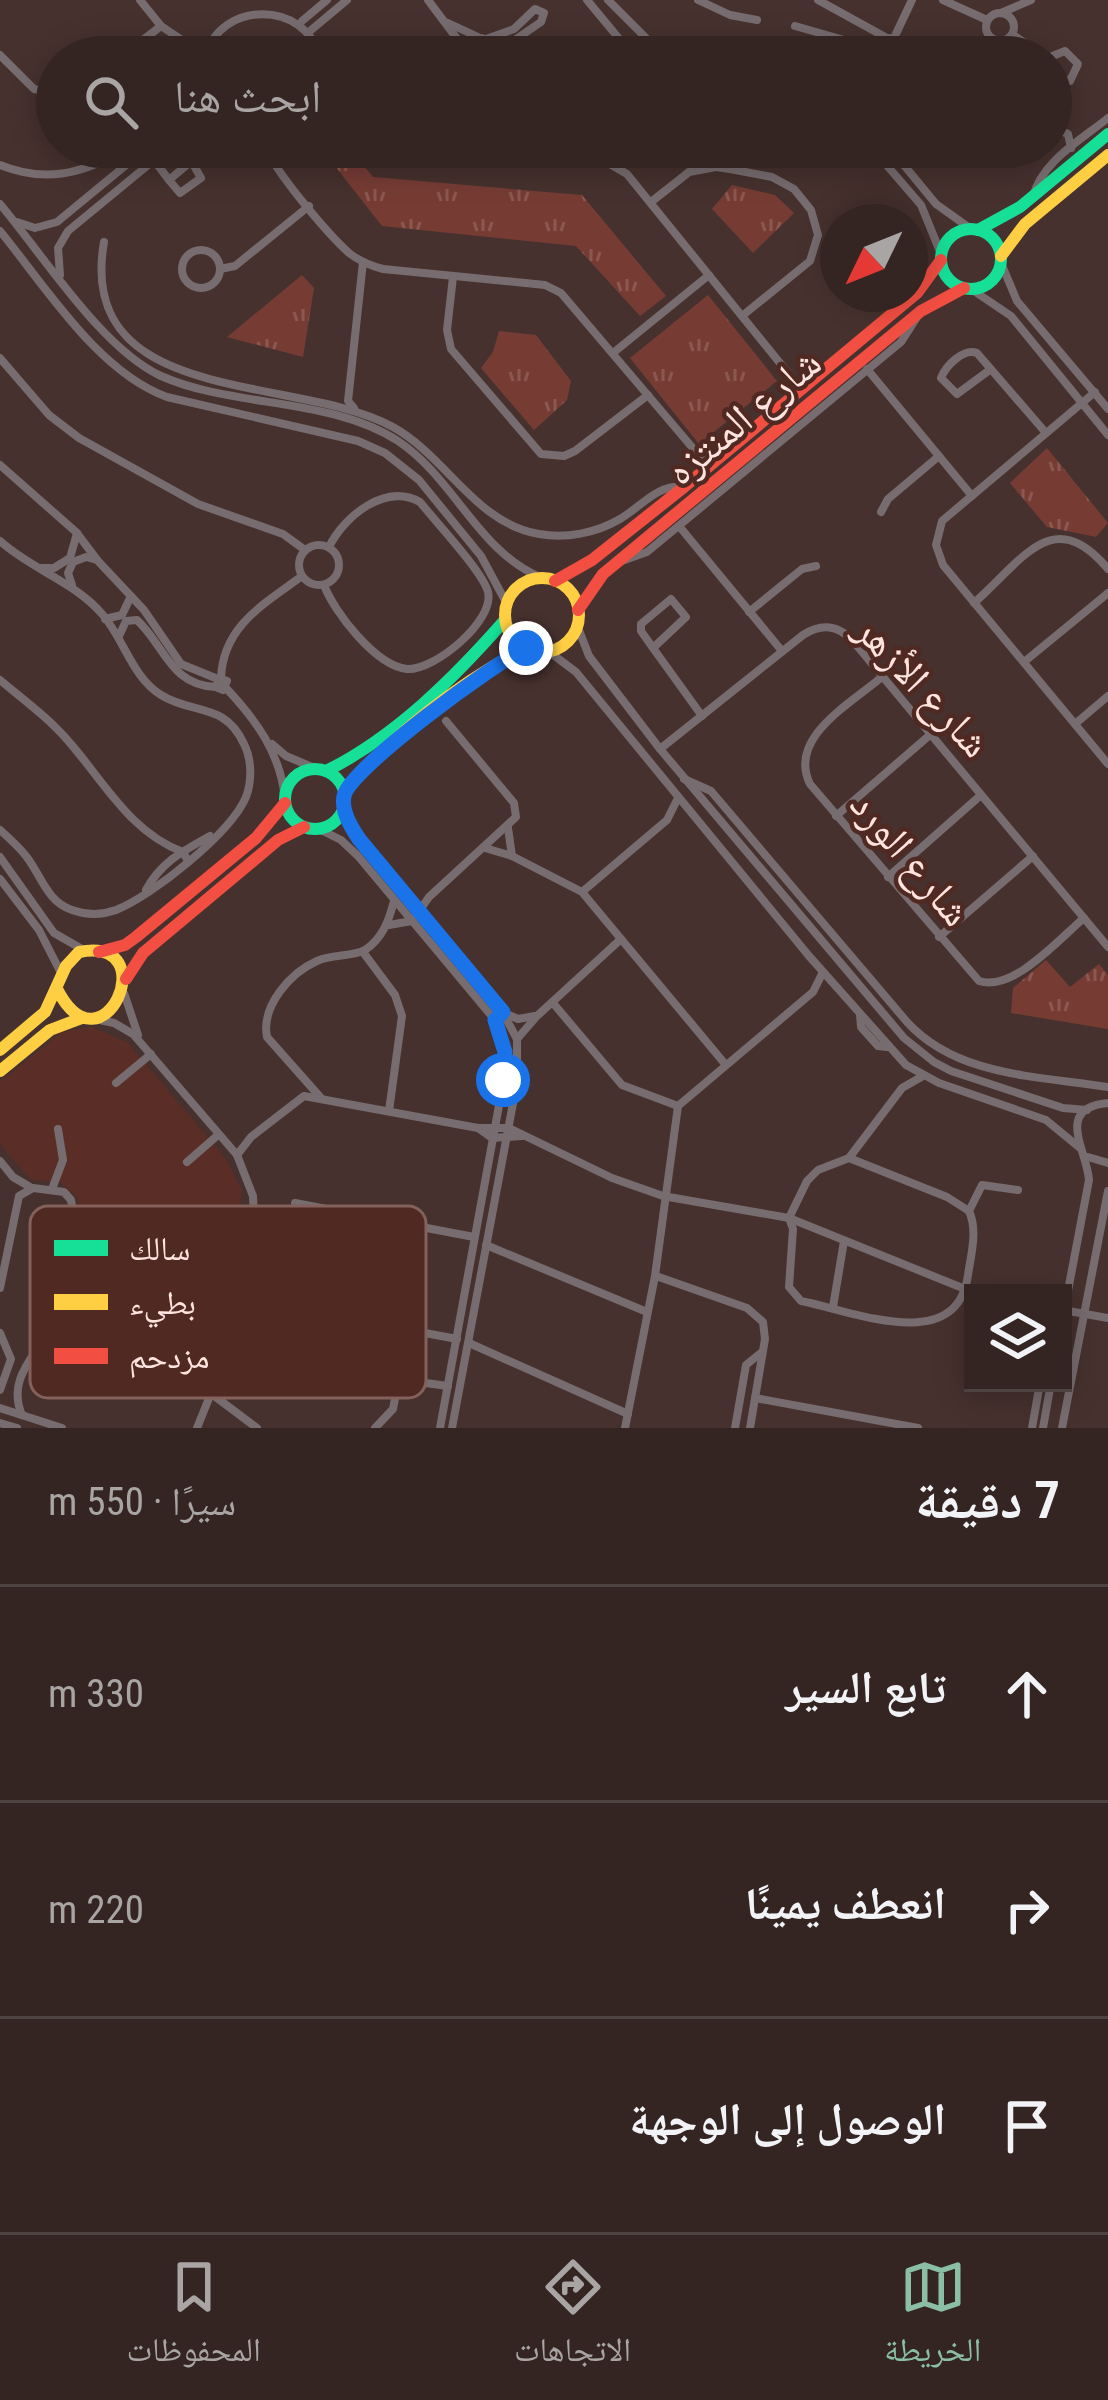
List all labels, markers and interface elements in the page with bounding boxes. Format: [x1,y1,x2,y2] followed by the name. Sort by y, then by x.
[36,36,1072,168] search box
[78,69,144,135] icon: search
[174,70,322,123] text: ابحث هنا
[820,204,928,312] north arrow
[656,337,832,496] street label: شارع المنتزه
[843,604,1001,768] street label: شارع الأزهر
[499,621,553,675] route end
[839,780,982,937] street label: شارع الورد
[476,1053,530,1107] route start
[30,1206,426,1398] legend
[129,1229,190,1268] text: سالك
[129,1283,196,1328] text: بطيء
[964,1284,1072,1392] map controls
[964,1284,1072,1392] button: layers
[129,1337,209,1379] text: مزدحم
[915,1471,1060,1530] text: 7 دقيقة
[48,1479,236,1525] text: سيرًا · 550 m
[786,1661,946,1714] text: تابع السير
[994,1661,1060,1727] icon: ahead
[48,1671,144,1717] text: 330 m
[745,1877,946,1930] text: انعطف يمينًا
[994,1877,1060,1943] icon: right
[48,1887,144,1933] text: 220 m
[629,2093,946,2146] text: الوصول إلى الوجهة
[994,2093,1060,2159] icon: arrive
[127,2254,261,2382] tab: المحفوظات
[514,2254,631,2382] tab: الاتجاهات
[884,2254,981,2382] tab: الخريطة

